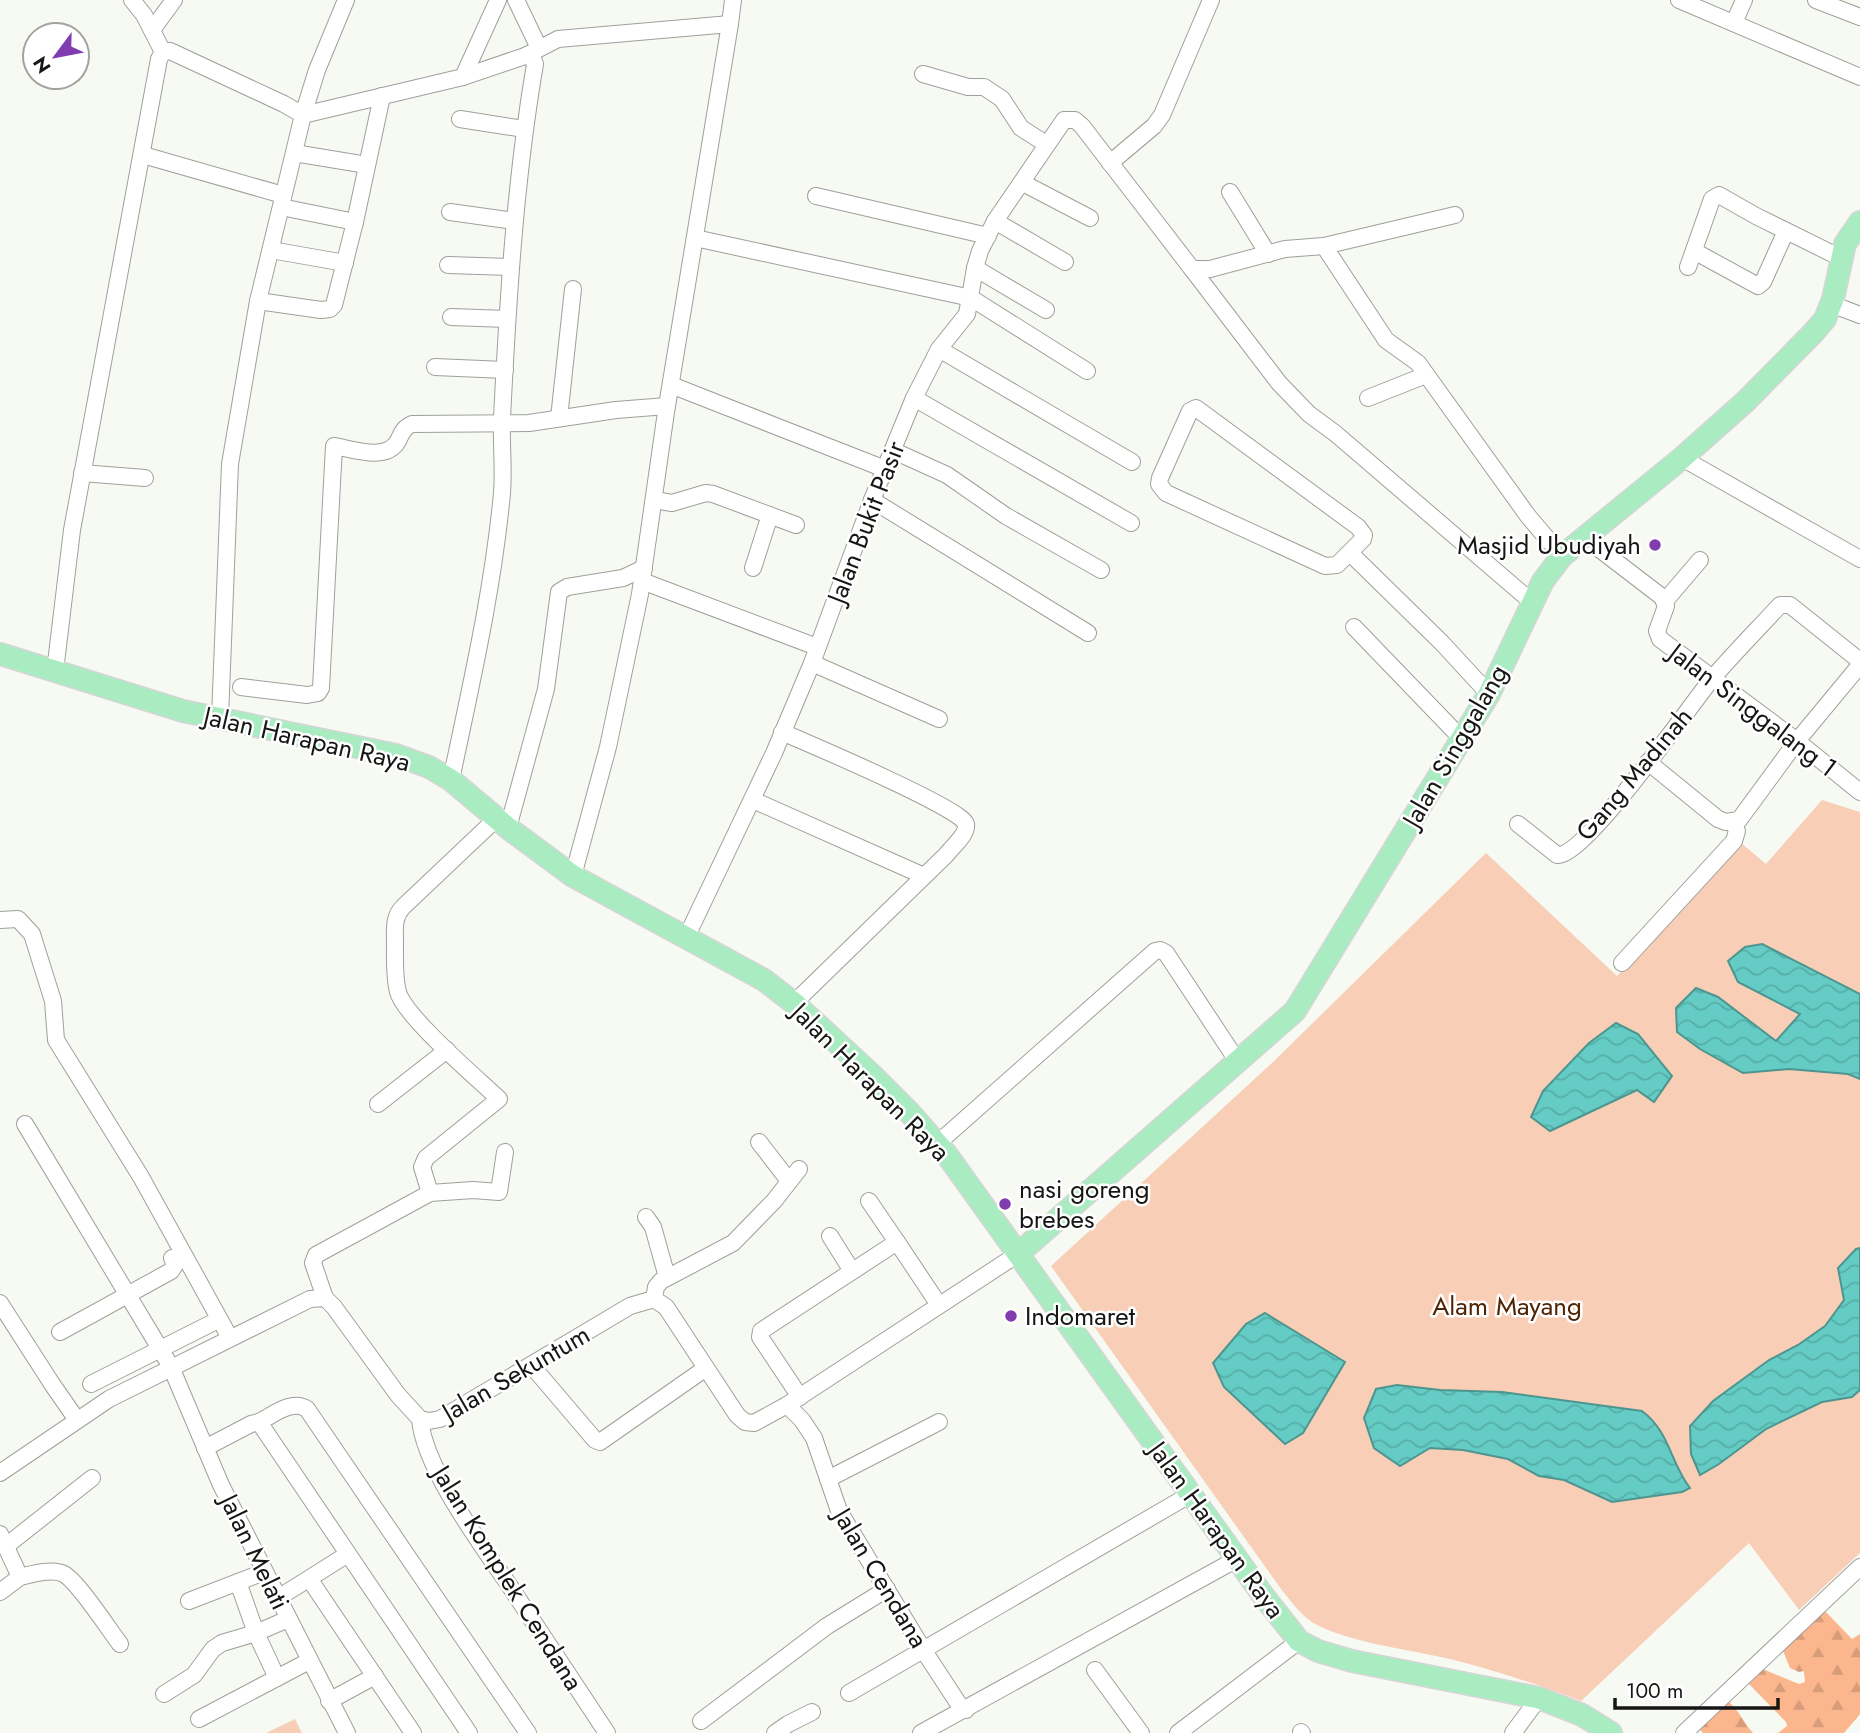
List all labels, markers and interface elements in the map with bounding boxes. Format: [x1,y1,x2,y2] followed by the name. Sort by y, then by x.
[21,21,91,91] north arrow
[27,51,57,78] text: N
[817,435,914,612] street label: Jalan Bukit Pasir
[1457,526,1641,564] place label: Masjid Ubudiyah
[1647,537,1663,553] marker: Masjid Ubudiyah
[1659,632,1845,786] street label: Jalan Singgalang 1
[1391,657,1517,837] street label: Jalan Singgalang
[197,696,414,781] street label: Jalan Harapan Raya
[1567,699,1701,849] street label: Gang Madinah
[781,992,959,1170] street label: Jalan Harapan Raya
[1019,1170,1150,1238] place label: nasi goreng brebes
[997,1196,1013,1212] marker: nasi goreng brebes
[1432,1287,1582,1325] park label: Alam Mayang
[1025,1297,1136,1335] place label: Indomaret
[1003,1308,1019,1324] marker: Indomaret
[432,1315,597,1432] street label: Jalan Sekuntum
[1138,1431,1294,1626] street label: Jalan Harapan Raya
[422,1456,593,1698] street label: Jalan Komplek Cendana
[209,1485,299,1616] street label: Jalan Melati
[823,1498,938,1655] street label: Jalan Cendana
[1615,1666,1778,1710] scale bar
[1626,1676,1683,1706] text: 100 m

